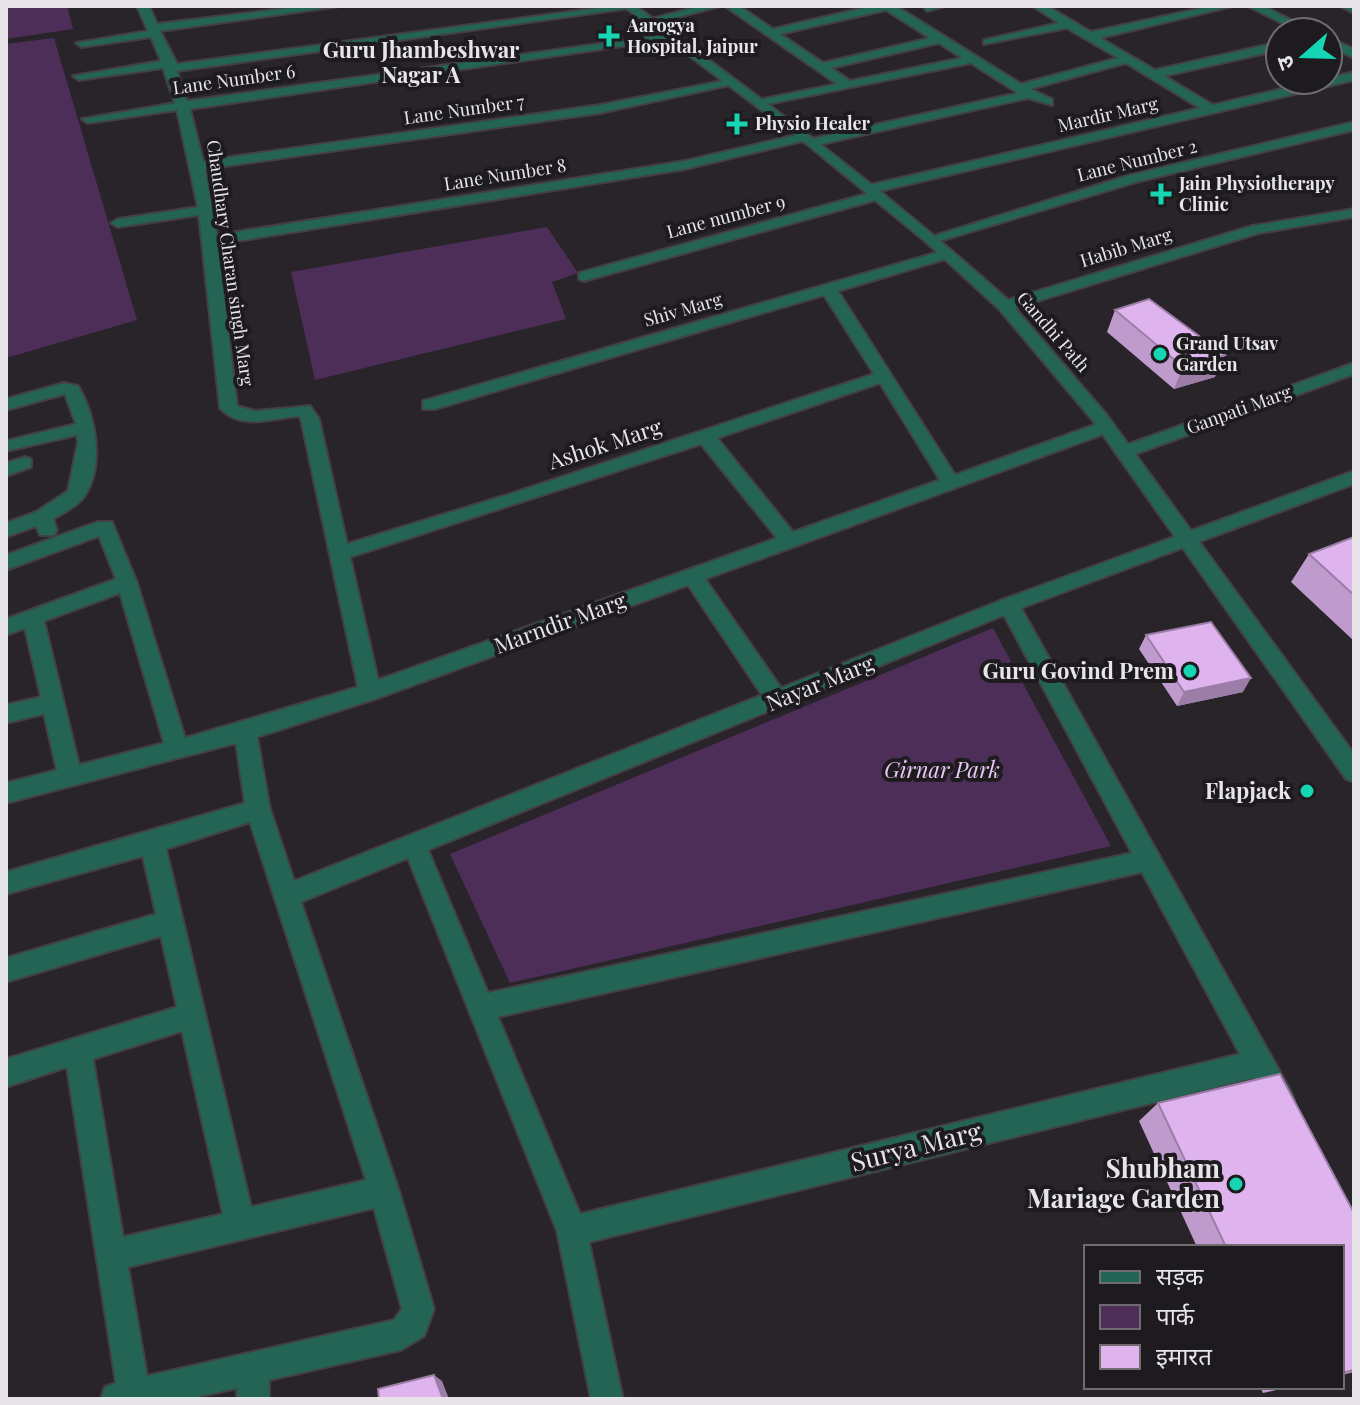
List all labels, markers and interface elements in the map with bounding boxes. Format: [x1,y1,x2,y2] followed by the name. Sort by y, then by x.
[626,13,758,58] place label: Aarogya Hospital, Jaipur
[1264,16,1344,96] north arrow
[598,25,620,47] marker: Aarogya Hospital, Jaipur
[323,34,520,89] district label: Guru Jhambeshwar Nagar A
[1268,51,1301,74] text: उ
[171,59,297,99] street label: Lane Number 6
[402,89,526,129] street label: Lane Number 7
[1055,91,1161,137] street label: Mardir Marg
[755,111,870,135] place label: Physio Healer
[726,113,748,135] marker: Physio Healer
[1074,134,1199,187] street label: Lane Number 2
[202,138,260,388] street label: Chaudhary Charan singh Marg
[442,153,568,196] street label: Lane Number 8
[1178,171,1335,216] place label: Jain Physiotherapy Clinic
[1150,183,1172,205] marker: Jain Physiotherapy Clinic
[664,189,788,243] street label: Lane number 9
[1077,222,1175,272] street label: Habib Marg
[641,286,725,332] street label: Shiv Marg
[1012,286,1096,377] street label: Gandhi Path
[1176,331,1279,376] place label: Grand Utsav Garden
[1151,345,1169,363] marker: Grand Utsav Garden
[1183,379,1295,439] street label: Ganpati Marg
[543,411,665,476] street label: Ashok Marg
[490,584,630,660] street label: Marndir Marg
[761,647,878,717] street label: Nayar Marg
[983,655,1174,685] place label: Guru Govind Prem
[1181,662,1199,680] marker: Guru Govind Prem
[884,754,1000,784] park label: Girnar Park
[1205,775,1291,805] place label: Flapjack
[1298,782,1316,800] marker: Flapjack
[847,1112,985,1179] street label: Surya Marg
[1027,1150,1220,1215] place label: Shubham Mariage Garden
[1227,1175,1245,1193] marker: Shubham Mariage Garden
[1084,1245,1344,1389] legend
[1156,1259,1204,1291] text: सड़क
[1156,1299,1195,1331] text: पार्क
[1156,1339,1213,1371] text: इमारत

